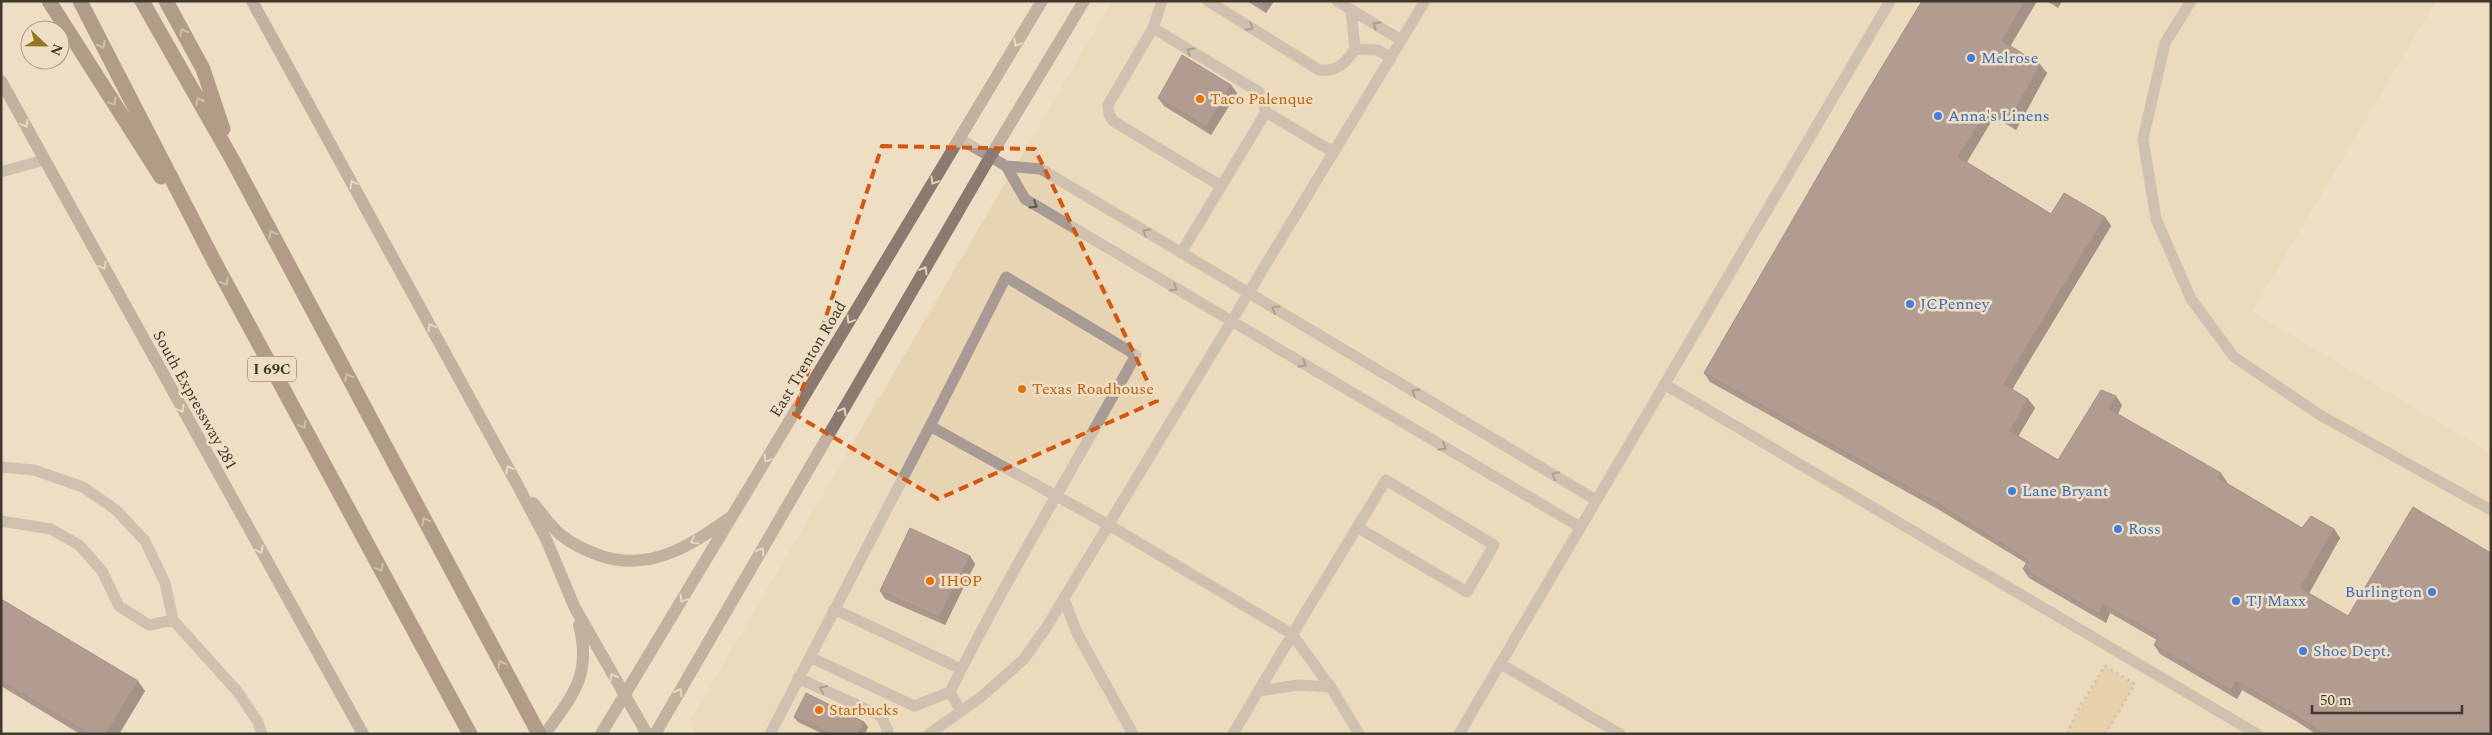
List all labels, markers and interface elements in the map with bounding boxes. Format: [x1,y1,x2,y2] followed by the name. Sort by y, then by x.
[20,20,70,70] north arrow
[1244,21,1253,30] one-way arrow
[1373,21,1382,31] one-way arrow
[179,29,189,38] one-way arrow
[1014,38,1024,47] one-way arrow
[96,39,106,48] one-way arrow
[45,40,68,59] text: N
[1981,46,2038,70] place label: Melrose
[1187,47,1196,57] one-way arrow
[1965,52,1977,64] marker: Melrose
[1210,87,1313,111] place label: Taco Palenque
[1194,93,1206,105] marker: Taco Palenque
[106,96,116,105] one-way arrow
[196,98,206,107] one-way arrow
[1948,104,2050,128] place label: Anna's Linens
[1932,110,1944,122] marker: Anna's Linens
[18,118,28,127] one-way arrow
[931,175,941,184] one-way arrow
[349,181,359,190] one-way arrow
[1028,198,1037,208] one-way arrow
[1142,228,1151,238] one-way arrow
[268,230,278,239] one-way arrow
[96,261,106,270] one-way arrow
[918,267,928,276] one-way arrow
[219,277,229,286] one-way arrow
[1168,281,1177,291] one-way arrow
[1920,292,1991,316] place label: JCPenney
[764,296,852,422] street label: East Trenton Road
[1904,298,1916,310] marker: JCPenney
[1272,306,1281,316] one-way arrow
[847,314,857,323] one-way arrow
[427,323,437,332] one-way arrow
[147,326,243,474] street label: South Expressway 281
[248,356,296,382] road number: I 69C
[1298,358,1307,368] one-way arrow
[345,374,355,383] one-way arrow
[1032,377,1154,401] place label: Texas Roadhouse
[1016,383,1028,395] marker: Texas Roadhouse
[1411,389,1420,399] one-way arrow
[175,403,185,412] one-way arrow
[836,407,846,416] one-way arrow
[296,420,306,429] one-way arrow
[1438,440,1447,450] one-way arrow
[764,454,774,463] one-way arrow
[505,466,515,475] one-way arrow
[1551,472,1560,482] one-way arrow
[2022,479,2109,503] place label: Lane Bryant
[2006,485,2018,497] marker: Lane Bryant
[421,517,431,526] one-way arrow
[2128,517,2161,541] place label: Ross
[2112,523,2124,535] marker: Ross
[691,535,700,545] one-way arrow
[254,545,264,554] one-way arrow
[755,548,765,557] one-way arrow
[374,563,384,572] one-way arrow
[940,569,982,593] place label: IHOP
[924,575,936,587] marker: IHOP
[2345,580,2422,604] place label: Burlington
[2426,586,2438,598] marker: Burlington
[2246,589,2306,613] place label: TJ Maxx
[680,593,690,602] one-way arrow
[2230,595,2242,607] marker: TJ Maxx
[2313,639,2390,663] place label: Shoe Dept.
[2297,645,2309,657] marker: Shoe Dept.
[497,661,507,670] one-way arrow
[609,673,619,682] one-way arrow
[2312,682,2462,714] scale bar
[819,685,828,695] one-way arrow
[673,688,683,697] one-way arrow
[2320,689,2352,712] text: 50 m
[829,698,899,722] place label: Starbucks
[813,704,825,716] marker: Starbucks

